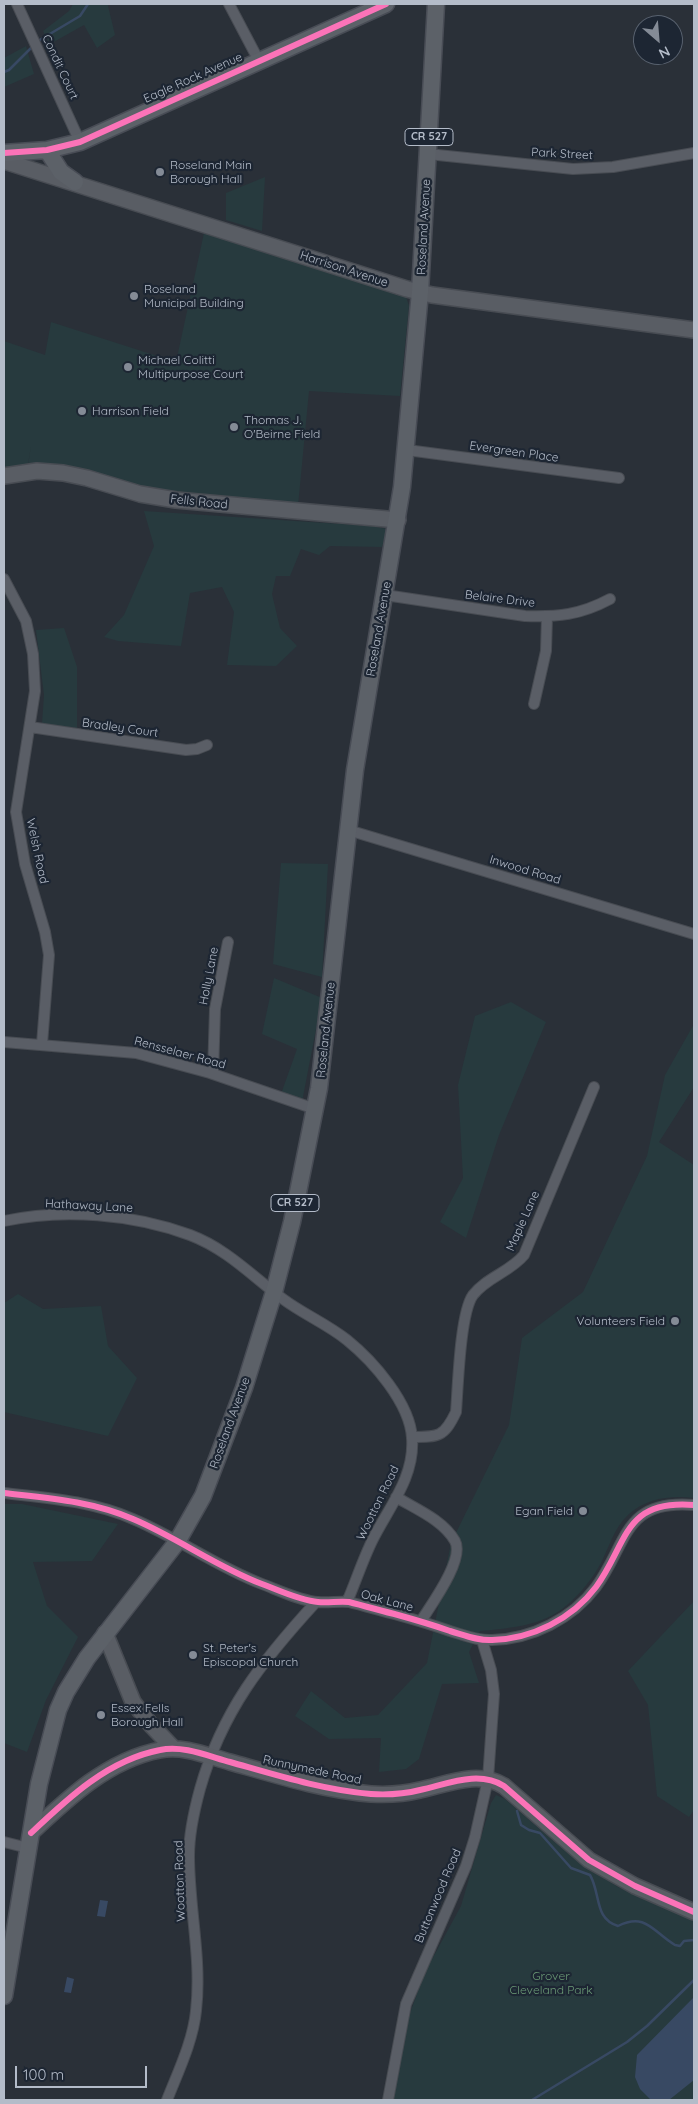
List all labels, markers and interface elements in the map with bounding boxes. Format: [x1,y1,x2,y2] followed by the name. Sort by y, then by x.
[633,15,683,65] north arrow
[39,32,81,102] street label: Condit Court
[656,42,673,63] text: N
[141,50,245,106] street label: Eagle Rock Avenue
[405,128,453,146] road number: CR 527
[531,145,593,163] street label: Park Street
[170,158,252,186] place label: Roseland Main Borough Hall
[154,166,166,178] marker: Roseland Main Borough Hall
[414,179,434,275] street label: Roseland Avenue
[298,248,390,290] street label: Harrison Avenue
[144,282,244,310] place label: Roseland Municipal Building
[128,290,140,302] marker: Roseland Municipal Building
[138,353,244,381] place label: Michael Colitti Multipurpose Court
[122,361,134,373] marker: Michael Colitti Multipurpose Court
[92,404,169,418] place label: Harrison Field
[76,405,88,417] marker: Harrison Field
[244,413,320,441] place label: Thomas J. O'Beirne Field
[228,421,240,433] marker: Thomas J. O'Beirne Field
[468,439,560,465] street label: Evergreen Place
[170,492,228,512] street label: Fells Road
[364,580,394,678] street label: Roseland Avenue
[464,588,536,610] street label: Belaire Drive
[81,716,159,740] street label: Bradley Court
[23,817,51,885] street label: Welsh Road
[488,852,562,888] street label: Inwood Road
[196,946,222,1006] street label: Holly Lane
[314,981,338,1079] street label: Roseland Avenue
[133,1034,227,1072] street label: Rensselaer Road
[503,1189,543,1253] street label: Maple Lane
[271,1194,319,1212] road number: CR 527
[45,1197,133,1215] street label: Hathaway Lane
[576,1314,665,1328] place label: Volunteers Field
[669,1315,681,1327] marker: Volunteers Field
[207,1375,253,1471] street label: Roseland Avenue
[354,1463,402,1543] street label: Wootton Road
[515,1504,573,1518] place label: Egan Field
[577,1505,589,1517] marker: Egan Field
[359,1587,415,1615] street label: Oak Lane
[203,1641,298,1669] place label: St. Peter's Episcopal Church
[187,1649,199,1661] marker: St. Peter's Episcopal Church
[111,1701,183,1729] place label: Essex Fells Borough Hall
[95,1709,107,1721] marker: Essex Fells Borough Hall
[261,1753,363,1787] street label: Runnymede Road
[171,1840,189,1922] street label: Wootton Road
[412,1847,464,1945] street label: Buttonwood Road
[509,1969,593,1997] park label: Grover Cleveland Park
[18,2056,150,2088] scale bar
[23,2065,64,2084] text: 100 m

